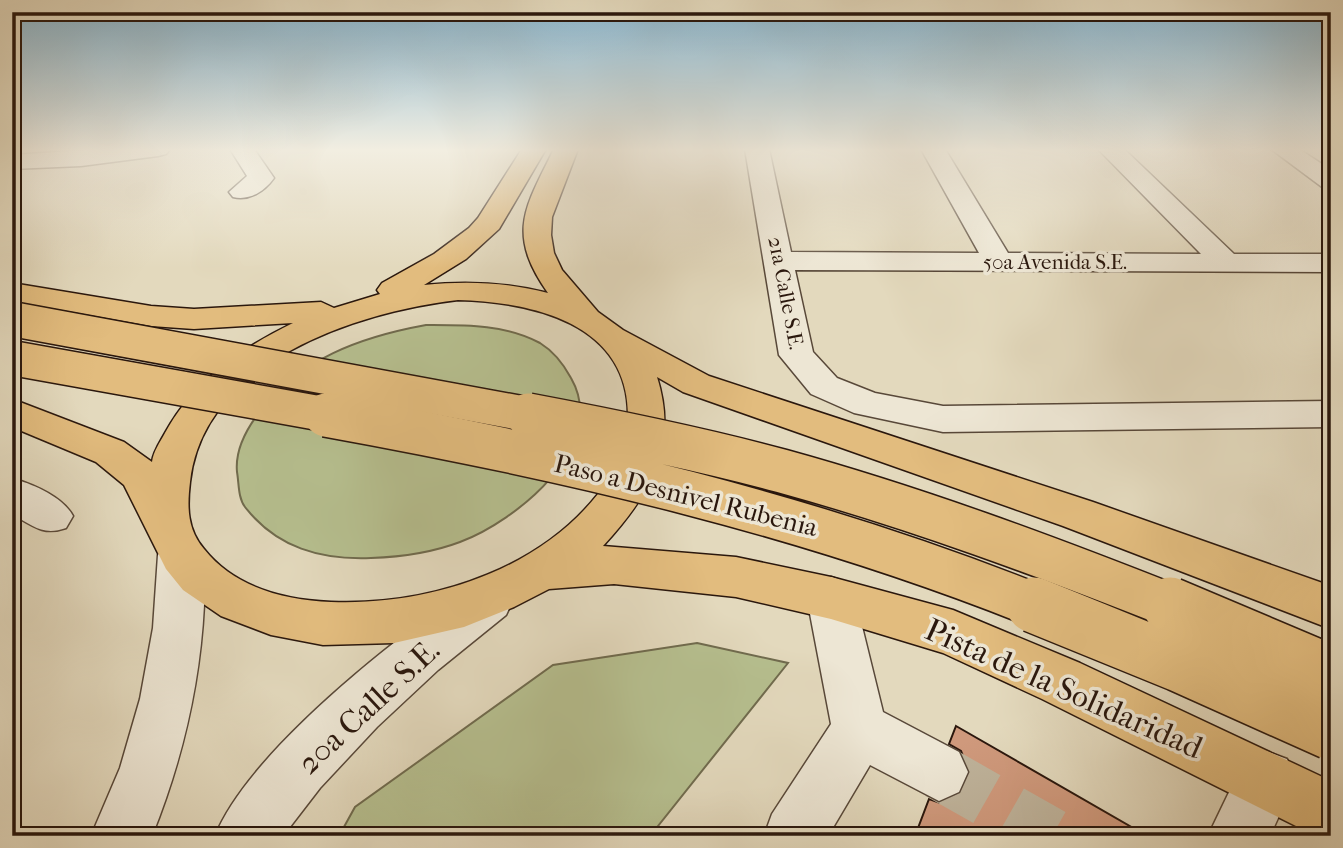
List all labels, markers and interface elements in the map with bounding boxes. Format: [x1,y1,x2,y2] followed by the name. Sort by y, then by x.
[763,235,809,351] street label: 21a Calle S.E.
[983,250,1127,274] street label: 50a Avenida S.E.
[551,448,822,543] street label: Paso a Desnivel Rubenia
[919,611,1209,767] street label: Pista de la Solidaridad
[290,631,447,781] street label: 20a Calle S.E.

